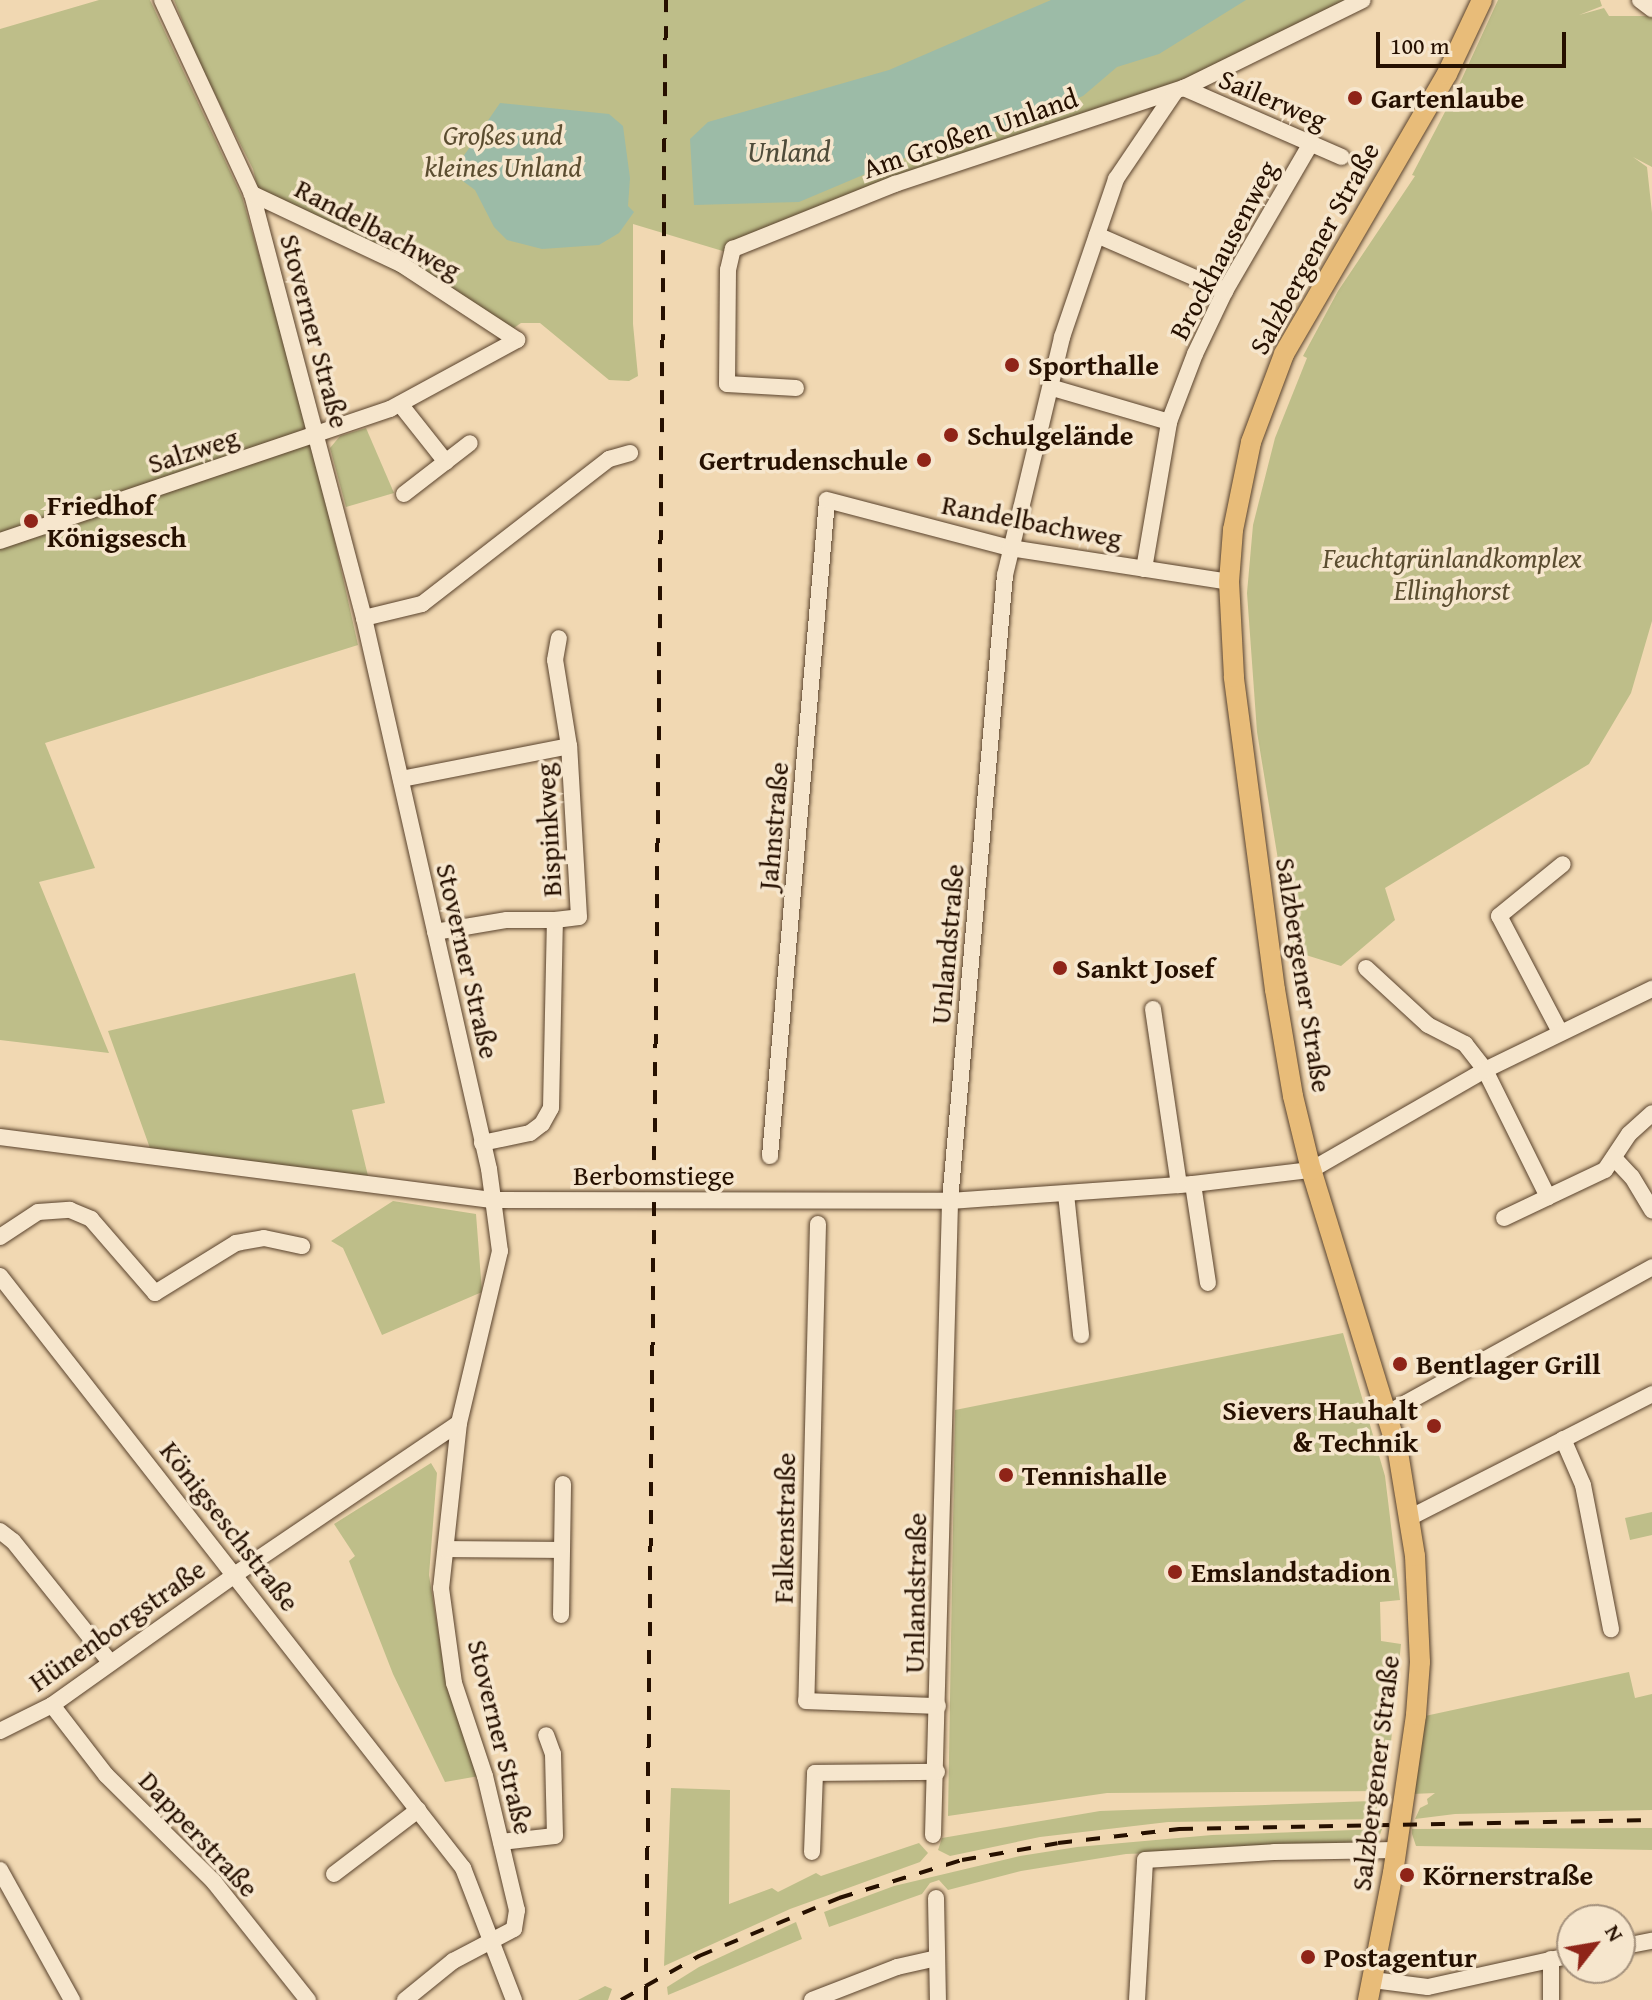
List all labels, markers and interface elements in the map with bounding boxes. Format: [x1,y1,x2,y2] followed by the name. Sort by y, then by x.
[1380,16,1570,66] scale bar
[1390,28,1450,63] text: 100 m
[1214,61,1332,137] street label: Sailerweg
[858,80,1082,186] street label: Am Großen Unland
[1371,81,1524,115] place label: Gartenlaube
[1346,89,1364,107] marker: Gartenlaube
[424,118,582,184] park label: Großes und kleines Unland
[747,133,831,169] water label: Unland
[1242,136,1386,360] street label: Salzbergener Straße
[1162,155,1284,345] street label: Brockhausenweg
[289,171,467,287] street label: Randelbachweg
[273,230,357,432] street label: Stoverner Straße
[1028,348,1159,382] place label: Sporthalle
[1003,356,1021,374] marker: Sporthalle
[967,418,1133,452] place label: Schulgelände
[143,420,243,480] street label: Salzweg
[942,426,960,444] marker: Schulgelände
[699,443,908,477] place label: Gertrudenschule
[915,451,933,469] marker: Gertrudenschule
[939,487,1125,555] street label: Randelbachweg
[47,488,186,554] place label: Friedhof Königsesch
[22,512,40,530] marker: Friedhof Königsesch
[1322,541,1582,607] park label: Feuchtgrünlandkomplex Ellinghorst
[751,761,795,891] street label: Jahnstraße
[528,762,568,898] street label: Bispinkweg
[1269,855,1339,1095] street label: Salzbergener Straße
[429,860,507,1062] street label: Stoverner Straße
[923,862,971,1026] street label: Unlandstraße
[1076,951,1214,985] place label: Sankt Josef
[1051,959,1069,977] marker: Sankt Josef
[573,1158,735,1192] street label: Berbomstiege
[1416,1347,1601,1381] place label: Bentlager Grill
[1391,1355,1409,1373] marker: Bentlager Grill
[1222,1393,1418,1459] place label: Sievers Hauhalt & Technik
[1425,1417,1443,1435] marker: Sievers Hauhalt & Technik
[153,1434,307,1618] street label: Königseschstraße
[766,1452,802,1604] street label: Falkenstraße
[1022,1458,1167,1492] place label: Tennishalle
[997,1466,1015,1484] marker: Tennishalle
[897,1512,933,1674] street label: Unlandstraße
[22,1552,212,1698] street label: Hünenborgstraße
[1191,1555,1391,1589] place label: Emslandstadion
[1166,1563,1184,1581] marker: Emslandstadion
[461,1636,541,1838] street label: Stoverner Straße
[1344,1653,1406,1893] street label: Salzbergener Straße
[132,1764,266,1904] street label: Dapperstraße
[1423,1858,1593,1892] place label: Körnerstraße
[1398,1866,1416,1884] marker: Körnerstraße
[1556,1904,1636,1984] north arrow
[1597,1918,1632,1947] text: N
[1324,1940,1477,1974] place label: Postagentur
[1299,1948,1317,1966] marker: Postagentur

